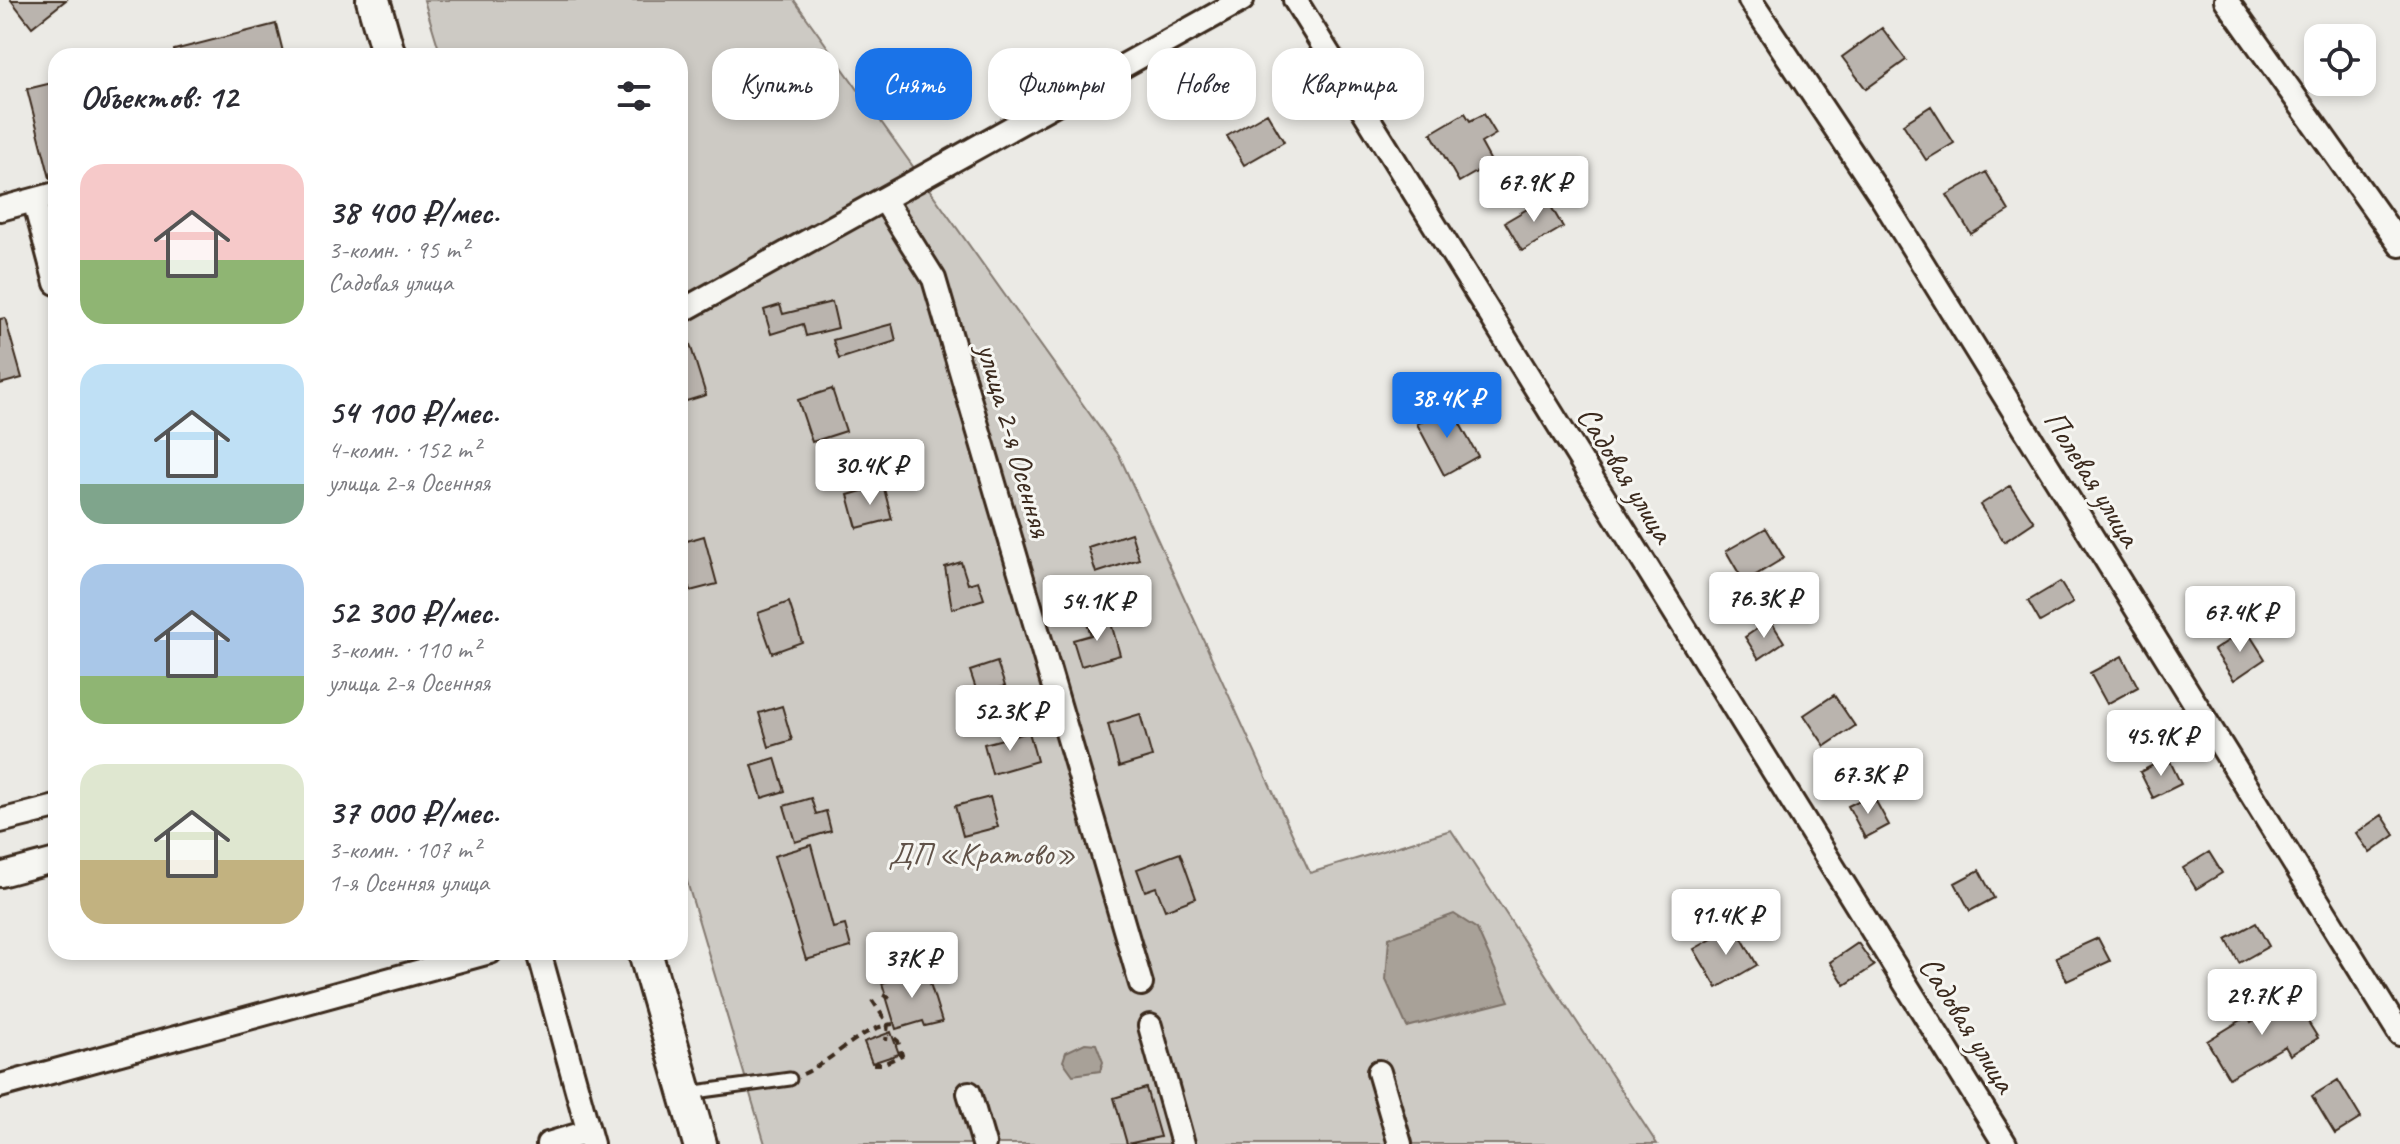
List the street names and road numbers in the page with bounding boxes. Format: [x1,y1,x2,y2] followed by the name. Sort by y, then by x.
[967,337,1062,543] street label: улица 2-я Осенняя
[1568,398,1685,552] street label: Садовая улица
[2035,402,2152,556] street label: Полевая улица
[1910,948,2027,1102] street label: Садовая улица

